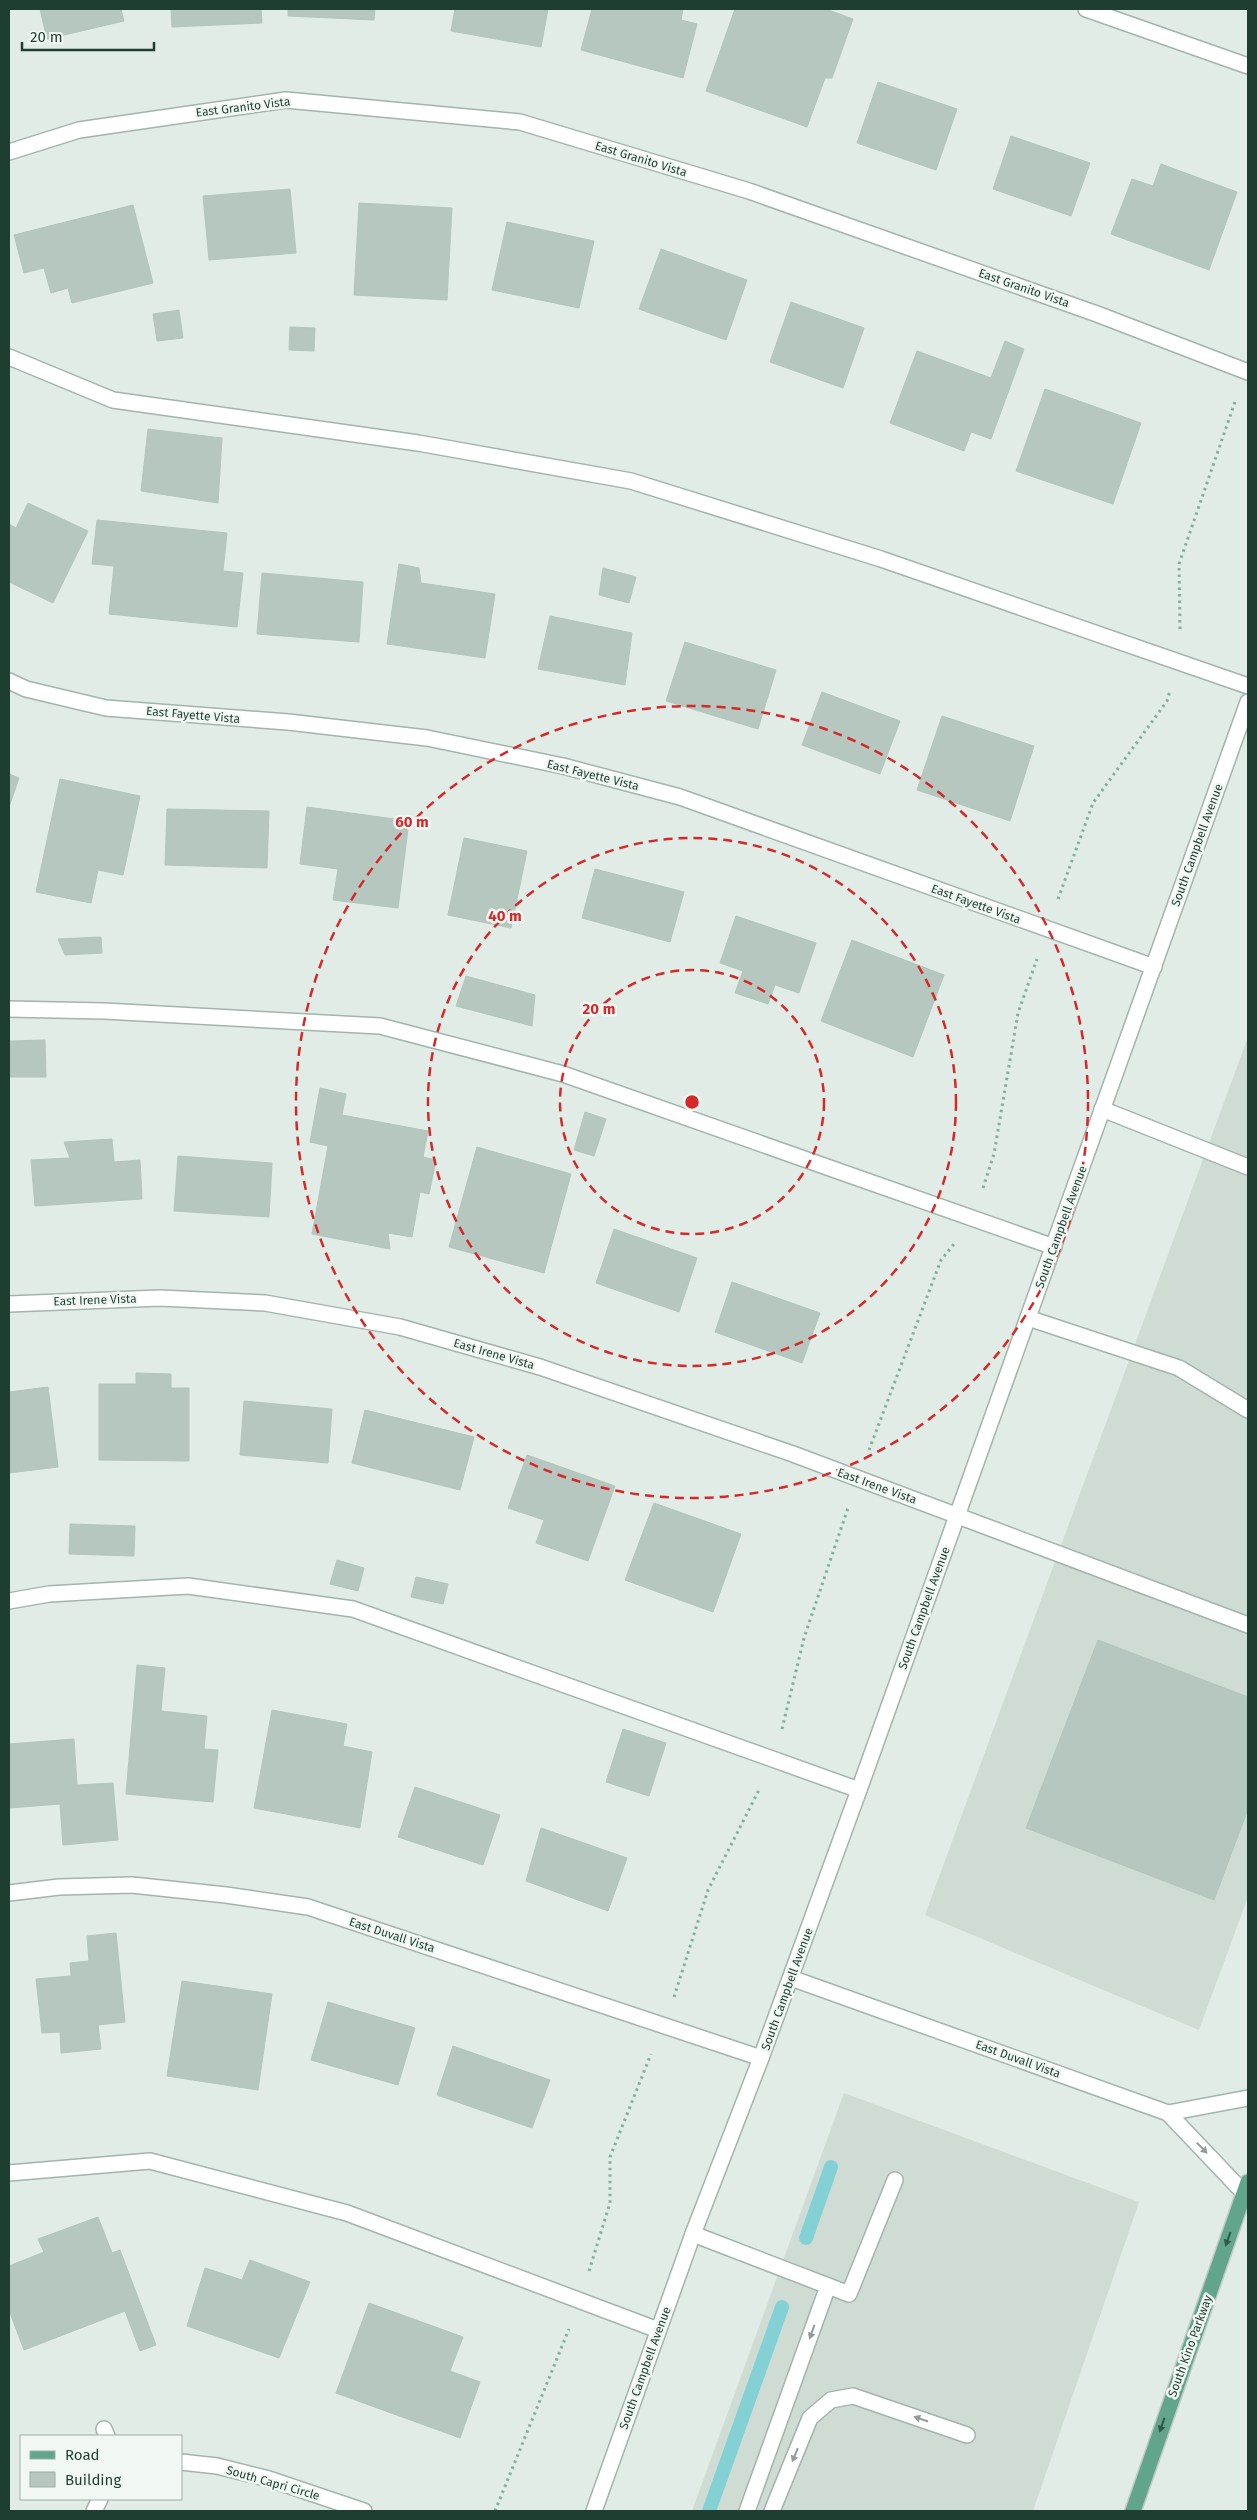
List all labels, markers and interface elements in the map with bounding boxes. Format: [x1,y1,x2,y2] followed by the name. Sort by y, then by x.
[22,20,155,52] scale bar
[30,28,63,46] text: 20 m
[195,94,291,120] street label: East Granito Vista
[593,138,689,180] street label: East Granito Vista
[977,266,1071,310] street label: East Granito Vista
[145,704,241,726] street label: East Fayette Vista
[546,757,640,793] street label: East Fayette Vista
[1168,782,1226,908] street label: South Campbell Avenue
[395,813,429,831] text: 60 m
[929,881,1023,927] street label: East Fayette Vista
[488,907,522,925] text: 40 m
[583,1000,615,1018] text: 20 m
[683,1093,701,1111] centre of rings
[1032,1164,1090,1290] street label: South Campbell Avenue
[53,1292,137,1308] street label: East Irene Vista
[452,1336,536,1372] street label: East Irene Vista
[835,1465,919,1507] street label: East Irene Vista
[895,1545,953,1671] street label: South Campbell Avenue
[347,1915,437,1955] street label: East Duvall Vista
[758,1926,816,2052] street label: South Campbell Avenue
[974,2037,1062,2081] street label: East Duvall Vista
[1196,2142,1208,2154] one-way arrow
[1224,2232,1232,2247] one-way arrow
[1165,2293,1215,2399] street label: South Kino Parkway
[616,2305,674,2431] street label: South Campbell Avenue
[808,2325,816,2340] one-way arrow
[914,2415,929,2422] one-way arrow
[1158,2418,1166,2433] one-way arrow
[20,2435,182,2500] legend
[65,2446,100,2464] text: Road
[790,2448,798,2463] one-way arrow
[225,2463,321,2503] street label: South Capri Circle
[65,2471,121,2489] text: Building

